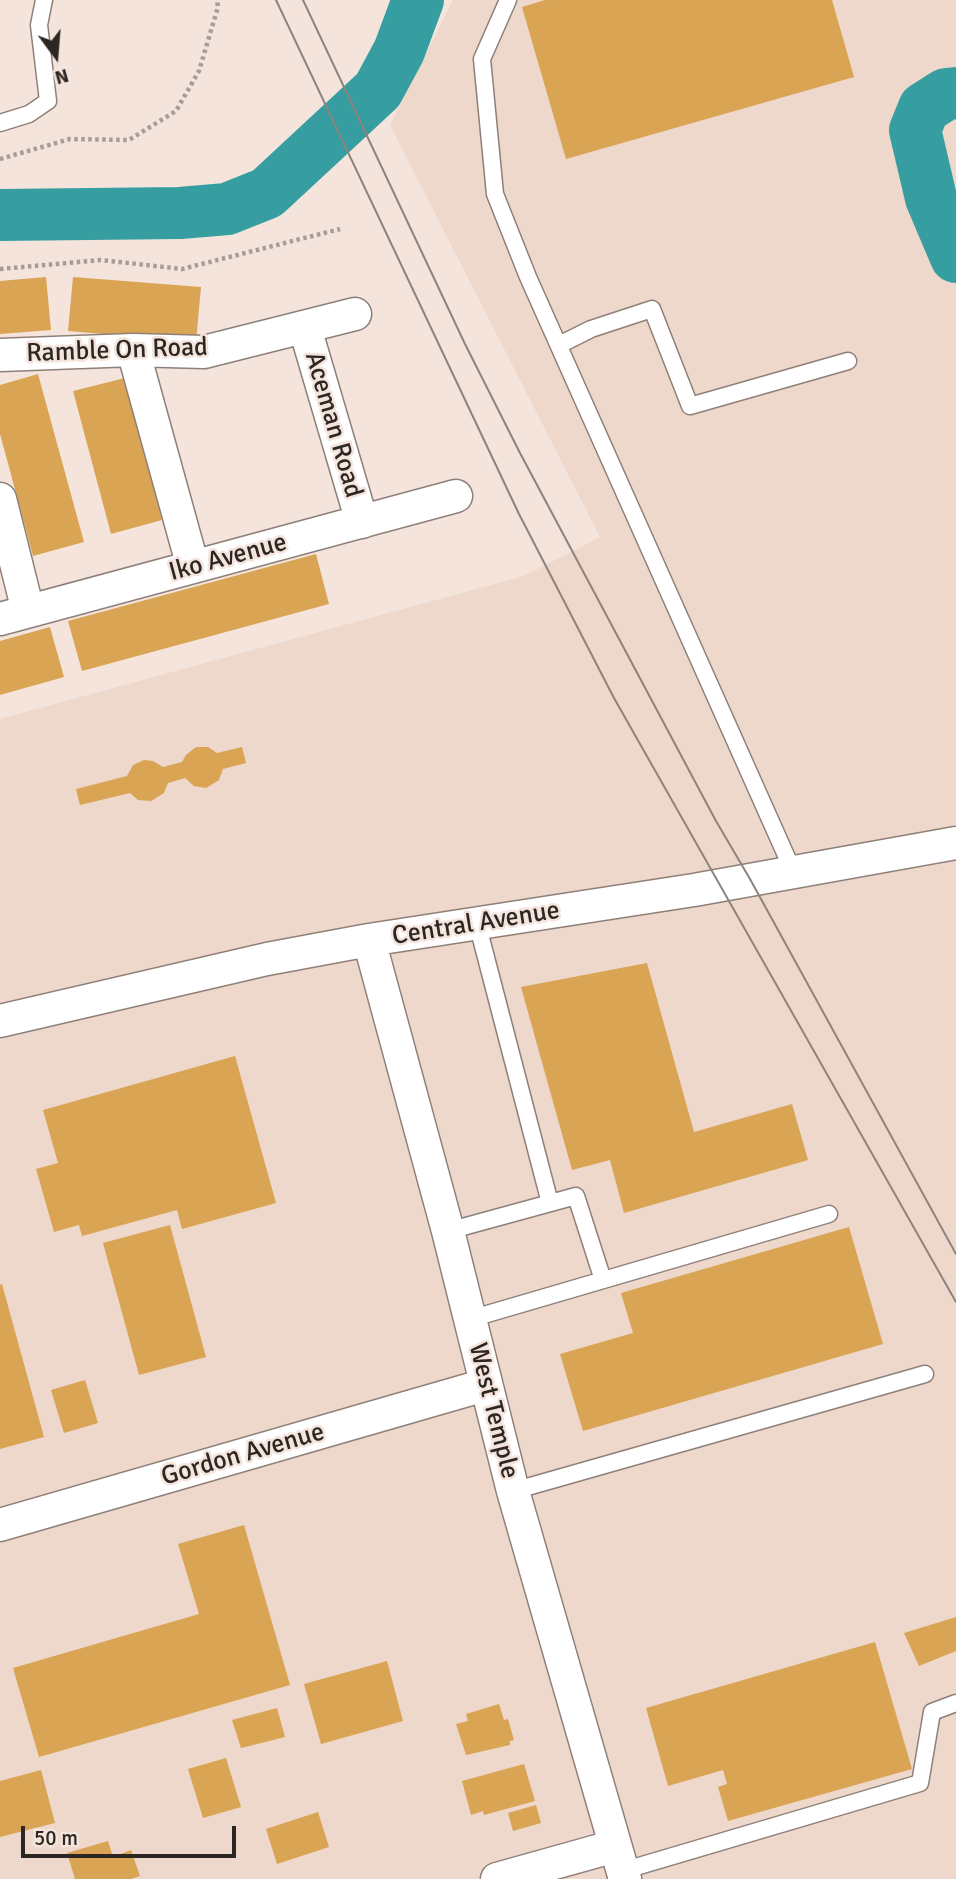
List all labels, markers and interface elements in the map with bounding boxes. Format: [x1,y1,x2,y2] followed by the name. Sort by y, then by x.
[21,21,91,91] north arrow
[52,63,71,90] text: N
[26,332,208,370] street label: Ramble On Road
[297,348,369,502] street label: Aceman Road
[166,527,290,589] street label: Iko Avenue
[390,895,562,953] street label: Central Avenue
[461,1340,525,1482] street label: West Temple
[158,1417,328,1493] street label: Gordon Avenue
[24,1812,240,1856] scale bar
[34,1825,78,1851] text: 50 m

